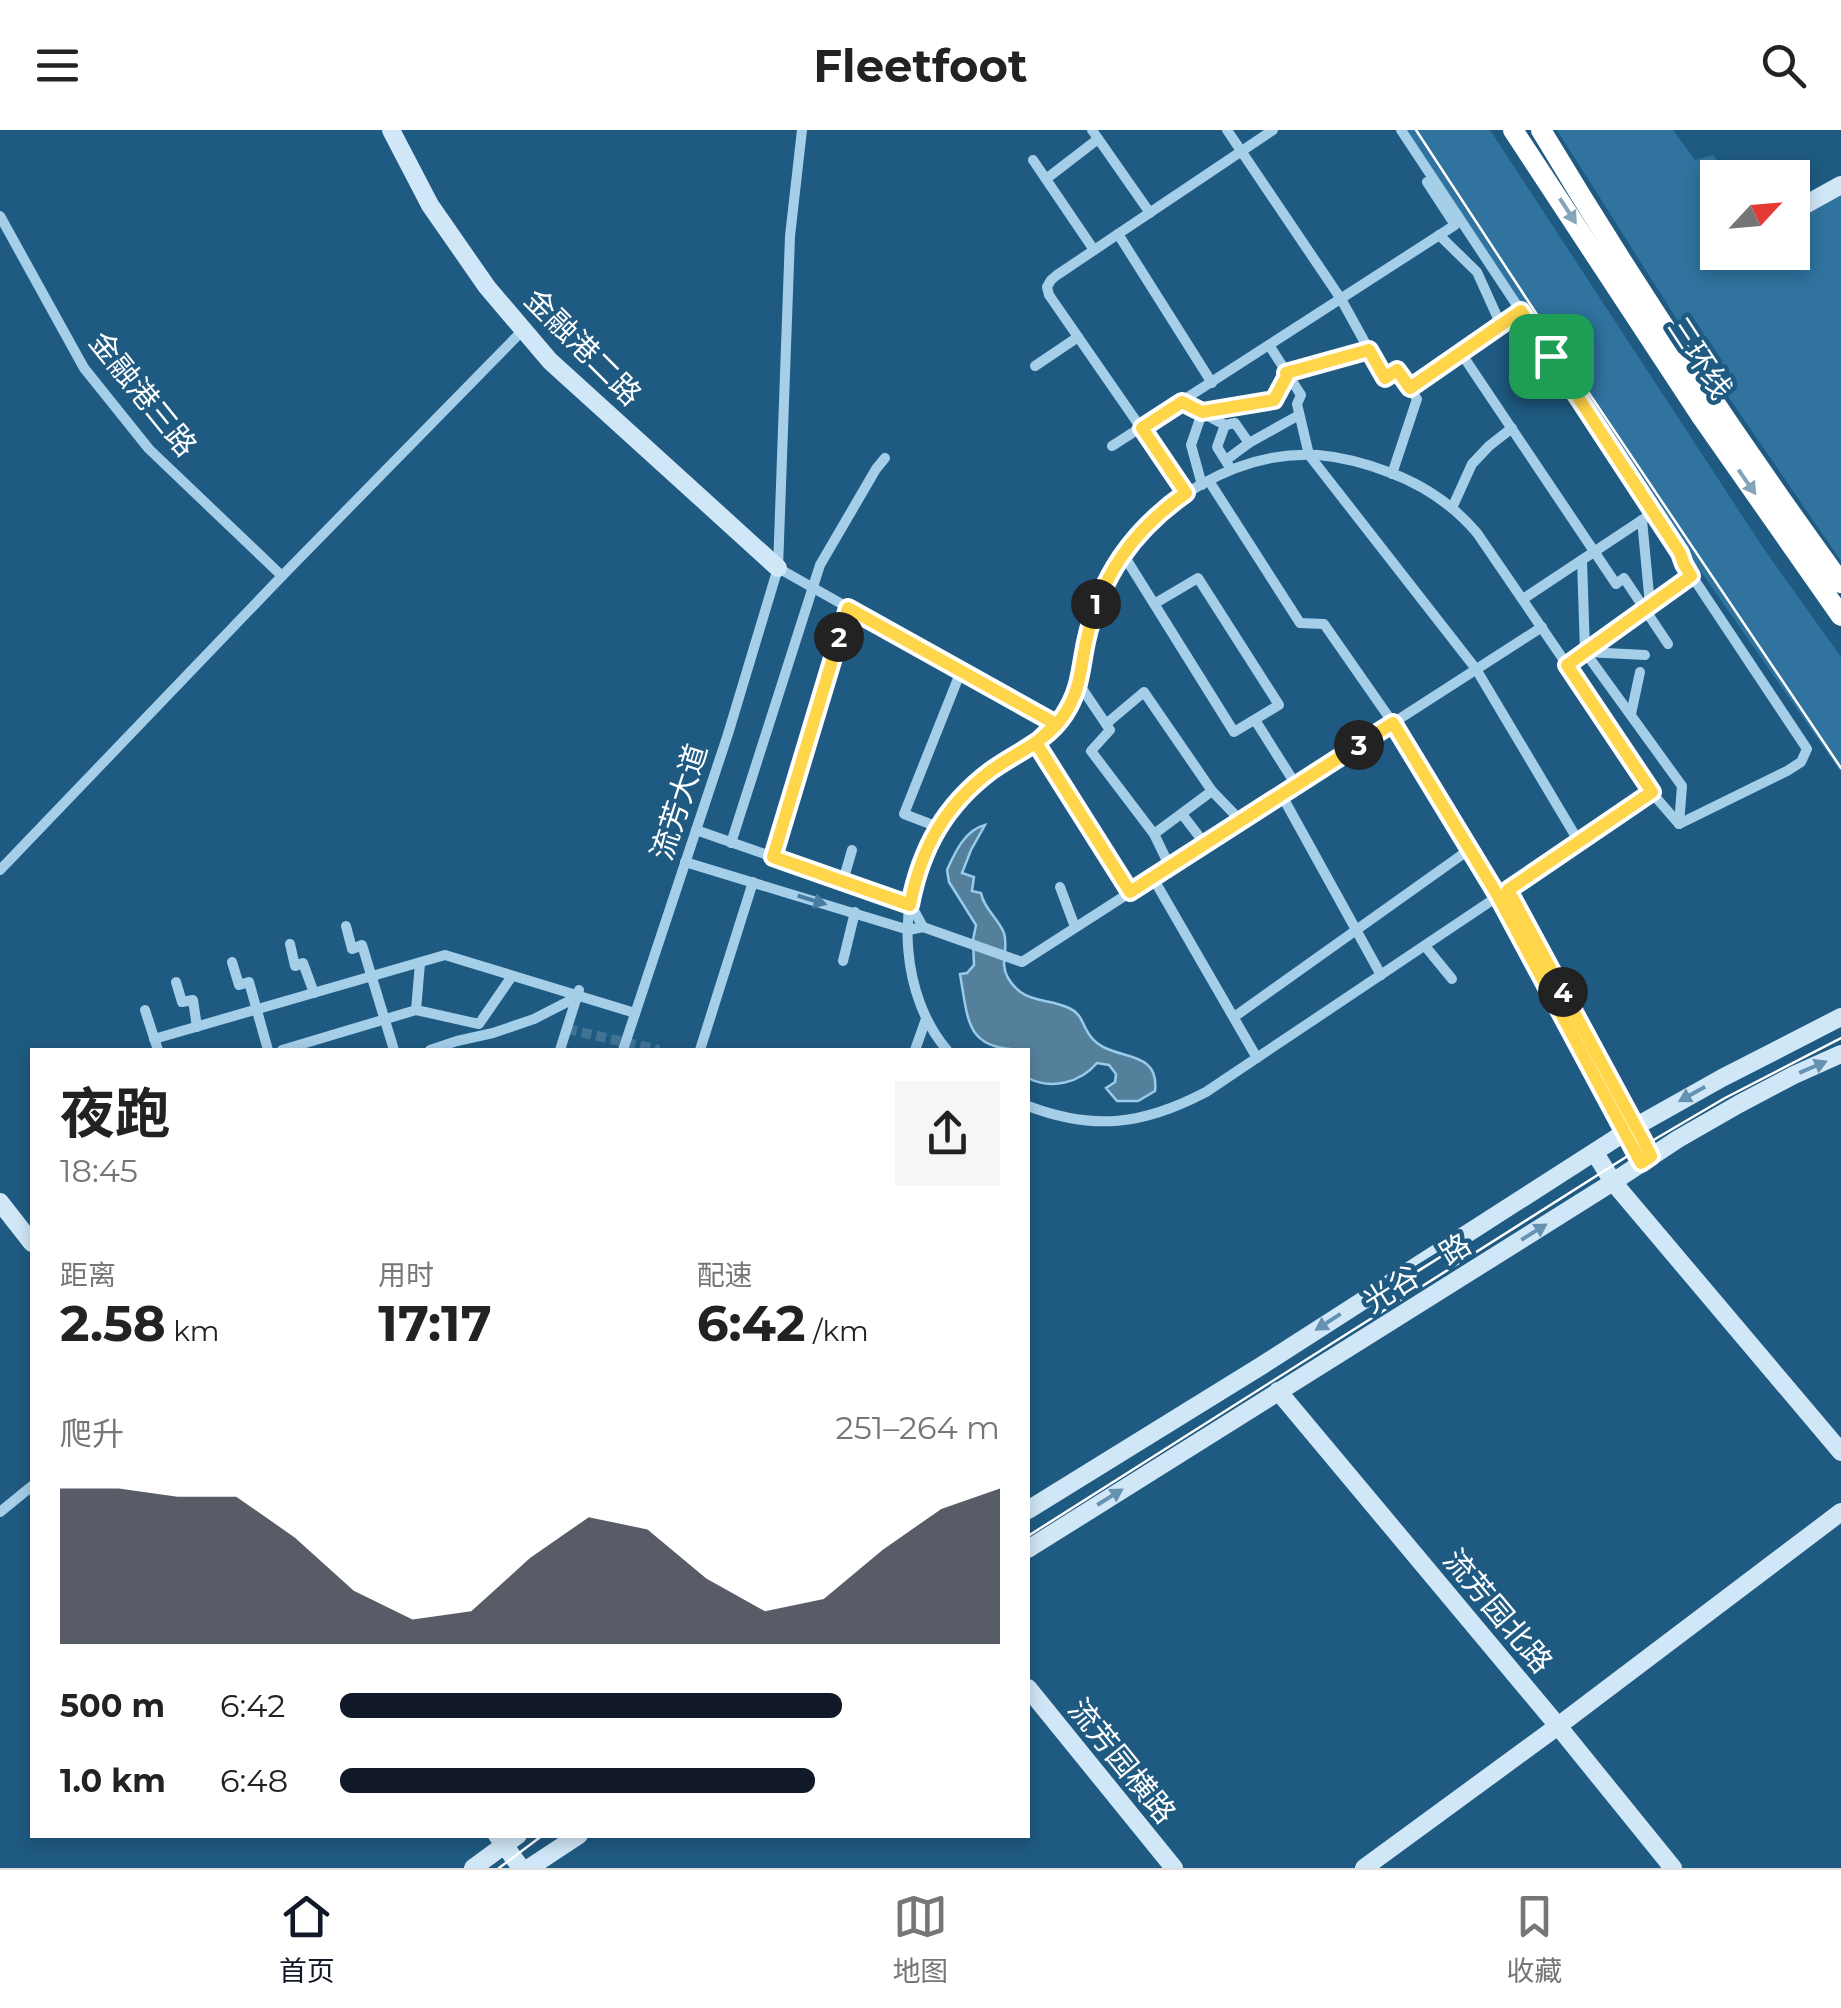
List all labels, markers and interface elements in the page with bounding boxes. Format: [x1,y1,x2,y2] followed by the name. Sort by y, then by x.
[30,38,85,93] icon: menu
[813,38,1028,93] text: Fleetfoot
[1756,38,1811,93] icon: search
[1700,160,1810,270] north arrow
[1700,160,1810,270] map controls
[1558,197,1577,224] one-way arrow
[517,281,649,413] street label: 金融港二路
[1660,310,1740,406] street label: 三环线
[1509,314,1594,399] pin
[81,324,205,464] street label: 金融港三路
[1524,329,1579,384] icon: arrive
[1737,469,1756,495] one-way arrow
[1071,579,1121,629] pin: 1
[1091,587,1101,621] text: 1
[814,612,864,662] pin: 2
[831,620,847,654] text: 2
[1334,720,1384,770] pin: 3
[1351,728,1367,762] text: 3
[643,739,715,865] street label: 流芳大道
[798,893,828,908] one-way arrow
[1538,967,1588,1017] pin: 4
[1553,975,1573,1009] text: 4
[1798,1058,1828,1074] one-way arrow
[60,1080,170,1147] text: 夜跑
[895,1081,1000,1186] button: share
[1678,1086,1707,1103] one-way arrow
[60,1151,138,1190] text: 18:45
[1520,1223,1548,1241] one-way arrow
[1356,1226,1478,1320] street label: 光谷一路
[60,1258,116,1292] text: 距离
[378,1258,434,1292] text: 用时
[697,1258,753,1292] text: 配速
[60,1293,166,1354] text: 2.58
[378,1293,492,1354] text: 17:17
[697,1293,806,1354] text: 6:42
[1314,1313,1341,1331] one-way arrow
[166,1314,219,1348] text: km
[806,1314,869,1348] text: /km
[835,1408,1000,1447] text: 251–264 m
[60,1414,124,1453] text: 爬升
[1096,1489,1124,1507] one-way arrow
[1436,1542,1560,1680] street label: 流芳园北路
[60,1686,165,1725] text: 500 m
[220,1686,286,1725] text: 6:42
[1060,1691,1184,1831] street label: 流芳园横路
[60,1761,166,1800] text: 1.0 km
[220,1761,288,1800] text: 6:48
[279,1889,335,1989] tab: 首页
[892,1889,948,1989] tab: 地图
[1506,1889,1562,1989] tab: 收藏

